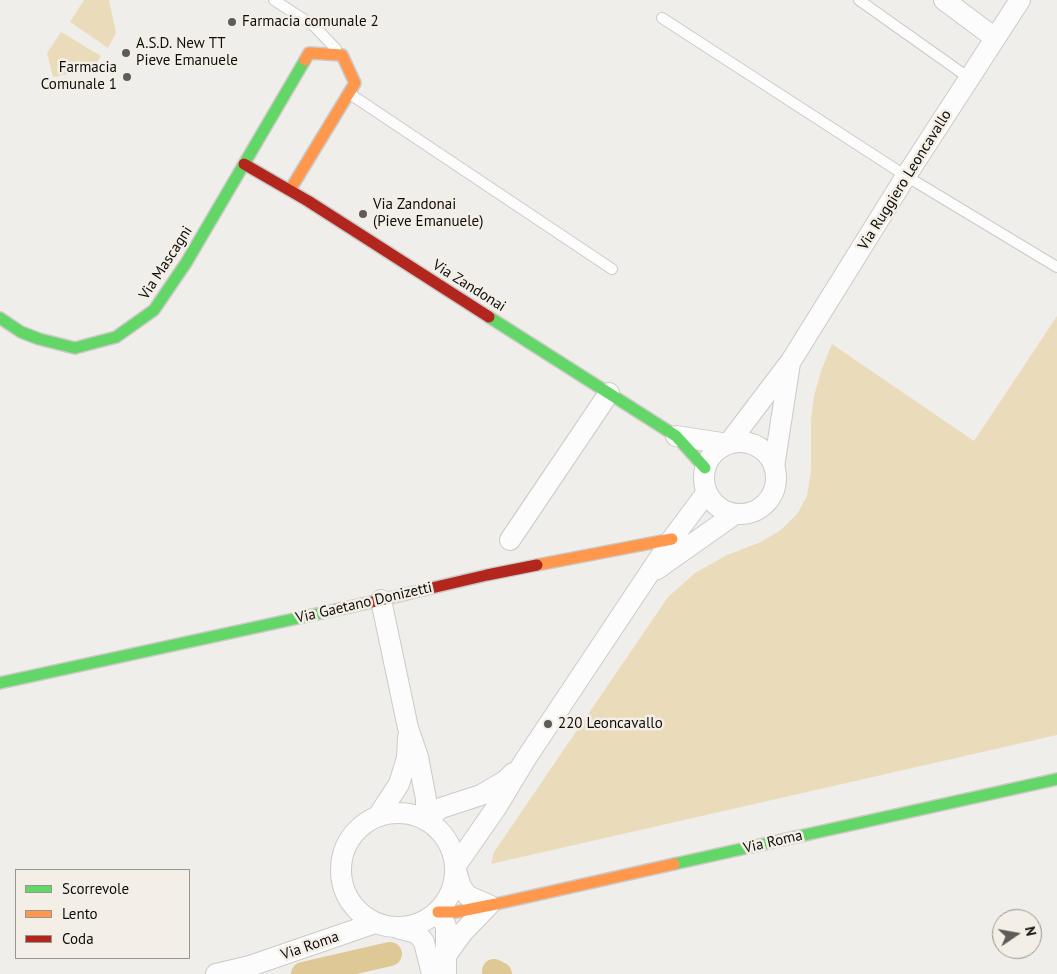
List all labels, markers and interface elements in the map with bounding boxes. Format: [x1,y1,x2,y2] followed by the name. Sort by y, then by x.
[242,13,379,31] place label: Farmacia comunale 2
[226,16,238,28] marker: Farmacia comunale 2
[136,35,238,70] place label: A.S.D. New TT Pieve Emanuele
[120,47,132,59] marker: A.S.D. New TT Pieve Emanuele
[41,59,117,94] place label: Farmacia Comunale 1
[121,71,133,83] marker: Farmacia Comunale 1
[854,107,956,253] street label: Via Ruggiero Leoncavallo
[373,196,483,231] place label: Via Zandonai (Pieve Emanuele)
[357,208,369,220] marker: Via Zandonai (Pieve Emanuele)
[136,223,196,303] street label: Via Mascagni
[429,256,509,316] street label: Via Zandonai
[294,579,434,627] street label: Via Gaetano Donizetti
[558,715,663,733] place label: 220 Leoncavallo
[542,718,554,730] marker: 220 Leoncavallo
[742,826,804,858] street label: Via Roma
[15,869,190,959] legend
[62,879,129,898] text: Scorrevole
[62,904,98,923] text: Lento
[992,909,1042,959] north arrow
[1021,925,1040,937] text: N
[279,928,341,964] street label: Via Roma
[62,929,94,948] text: Coda

